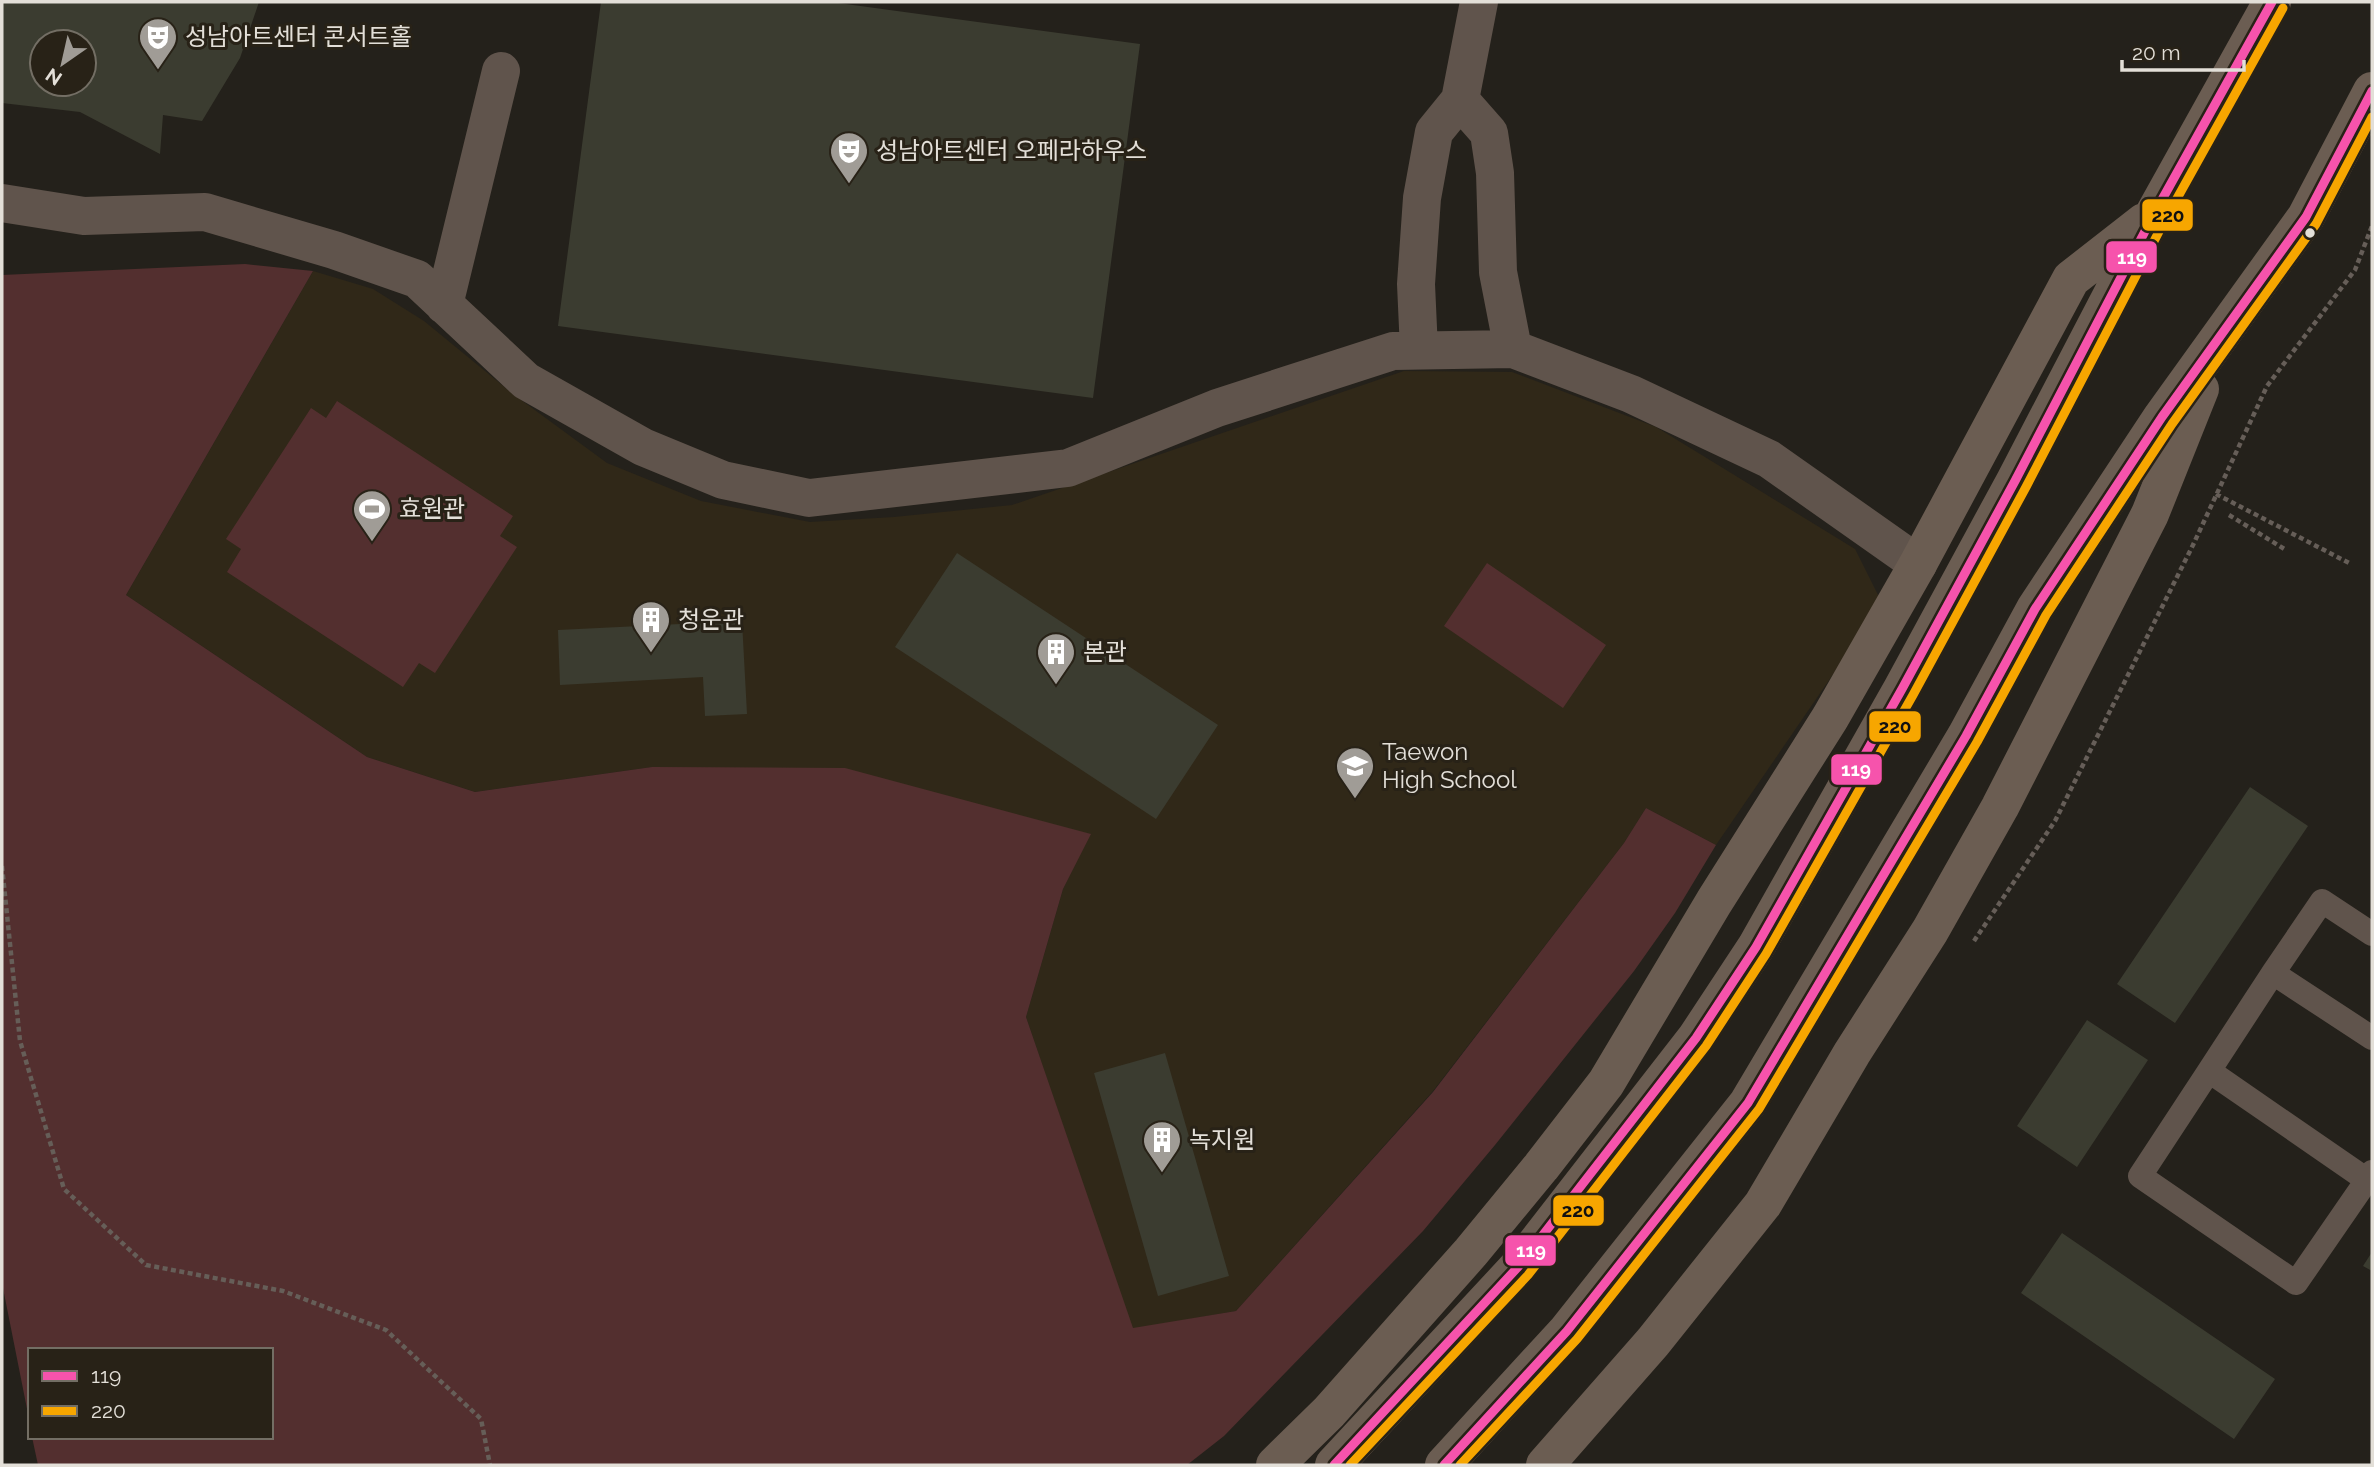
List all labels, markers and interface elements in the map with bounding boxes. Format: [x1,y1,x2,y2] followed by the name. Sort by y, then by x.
[137,16,179,71] theatre icon: 성남아트센터 콘서트홀
[185,22,412,51] place label: 성남아트센터 콘서트홀
[28,28,98,98] north arrow
[2122,28,2244,72] scale bar
[2132,40,2180,65] text: 20 m
[41,64,66,90] text: N
[828,130,870,185] theatre icon: 성남아트센터 오페라하우스
[876,136,1147,165] place label: 성남아트센터 오페라하우스
[2141,198,2194,232] line badge: 220
[2151,204,2185,226] text: 220
[2303,226,2317,240] unlabelled marker
[2105,240,2158,274] line badge: 119
[2117,246,2147,268] text: 119
[351,488,393,543] sports icon: 효원관
[399,494,465,523] place label: 효원관
[630,599,672,654] building icon: 청운관
[678,605,744,634] place label: 청운관
[1035,631,1077,686] building icon: 본관
[1083,637,1127,666] place label: 본관
[1868,710,1922,743] line badge: 220
[1878,715,1912,737] text: 220
[1382,737,1517,794] place label: Taewon High School
[1334,745,1376,800] school or university icon: Taewon High School
[1830,753,1883,786] line badge: 119
[1841,758,1871,780] text: 119
[1141,1119,1183,1174] building icon: 녹지원
[1189,1125,1255,1154] place label: 녹지원
[1552,1194,1605,1227] line badge: 220
[1561,1199,1595,1221] text: 220
[1504,1234,1557,1267] line badge: 119
[1516,1239,1546,1261] text: 119
[28,1348,273,1439] legend
[91,1363,121,1388] text: 119
[91,1398,126,1423] text: 220

